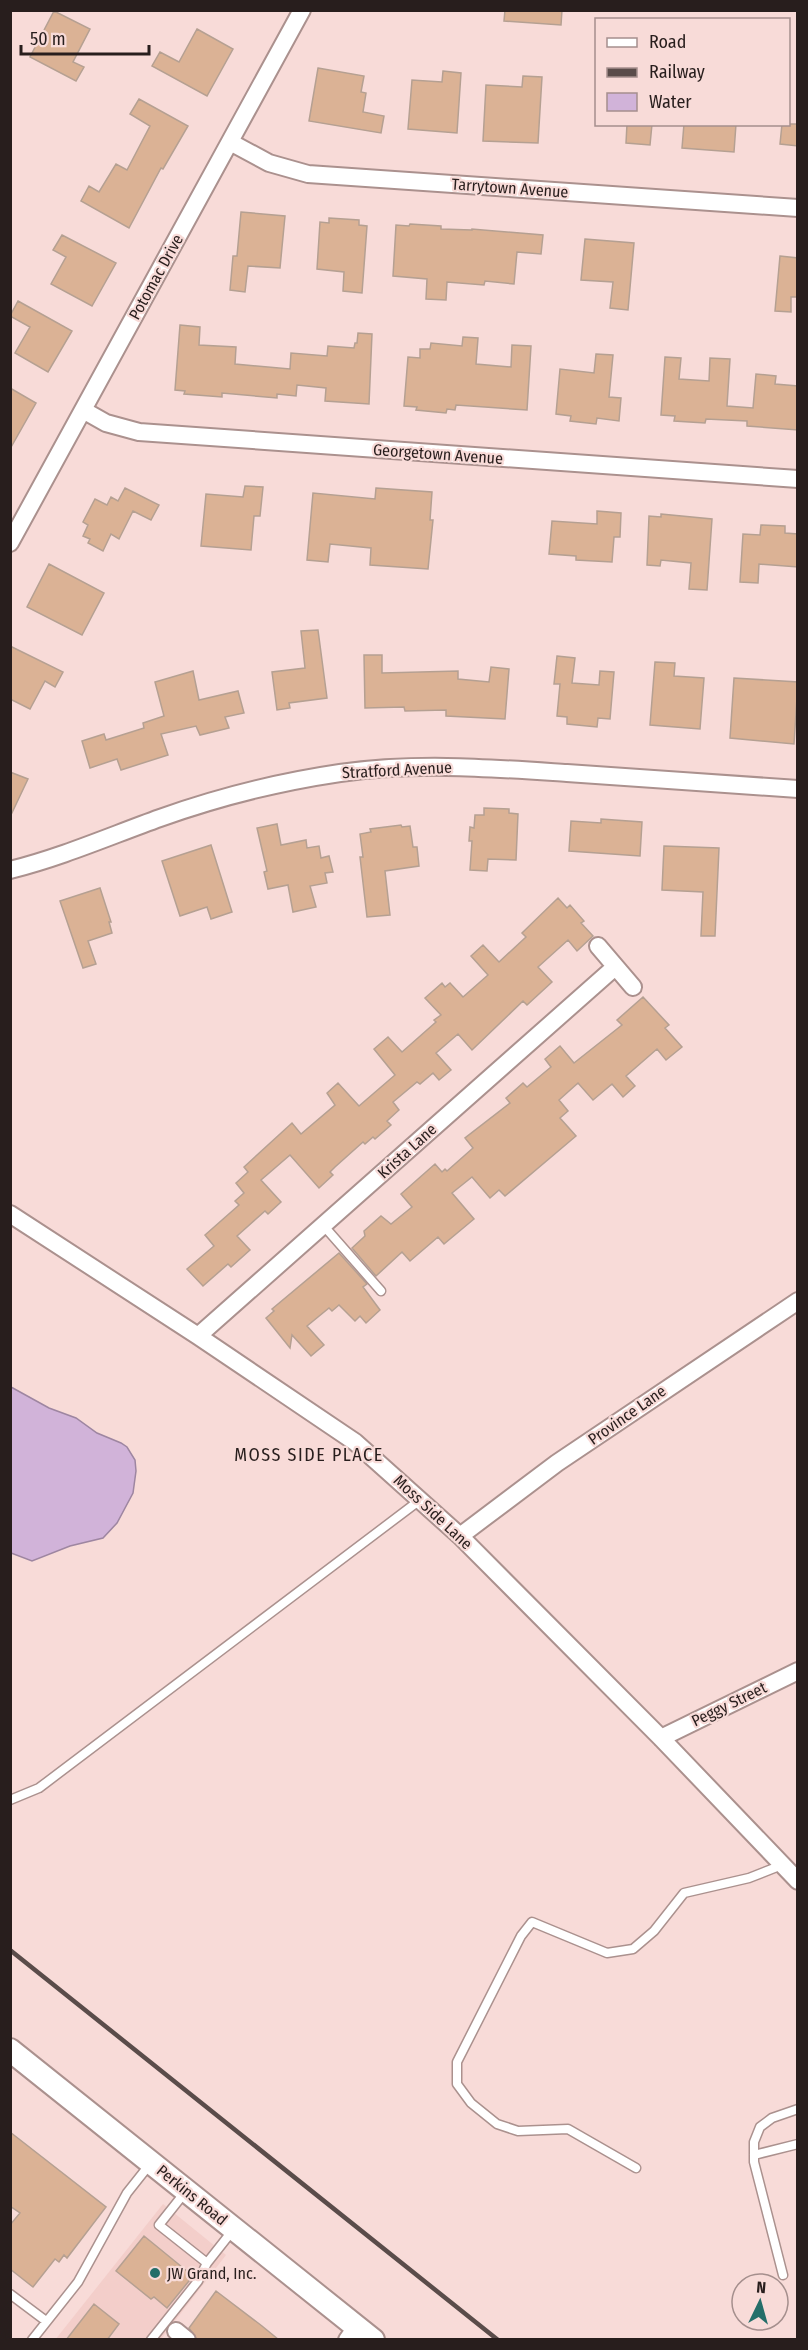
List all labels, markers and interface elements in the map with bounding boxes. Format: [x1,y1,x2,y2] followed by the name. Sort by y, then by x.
[21,18,148,56] scale bar
[595,18,790,126] legend
[30,28,66,50] text: 50 m
[649,31,686,53] text: Road
[649,61,705,83] text: Railway
[649,91,692,113] text: Water
[451,174,569,202] street label: Tarrytown Avenue
[125,231,187,323] street label: Potomac Drive
[372,440,504,468] street label: Georgetown Avenue
[342,758,453,782] street label: Stratford Avenue
[374,1120,440,1182] street label: Krista Lane
[584,1381,670,1449] street label: Province Lane
[234,1444,384,1466] district label: MOSS SIDE PLACE
[390,1471,476,1553] street label: Moss Side Lane
[688,1677,770,1730] street label: Peggy Street
[153,2161,231,2229] street label: Perkins Road
[167,2264,256,2283] place label: JW Grand, Inc.
[148,2266,162,2280] marker: JW Grand, Inc.
[730,2272,790,2332] north arrow
[756,2278,767,2297] text: N

